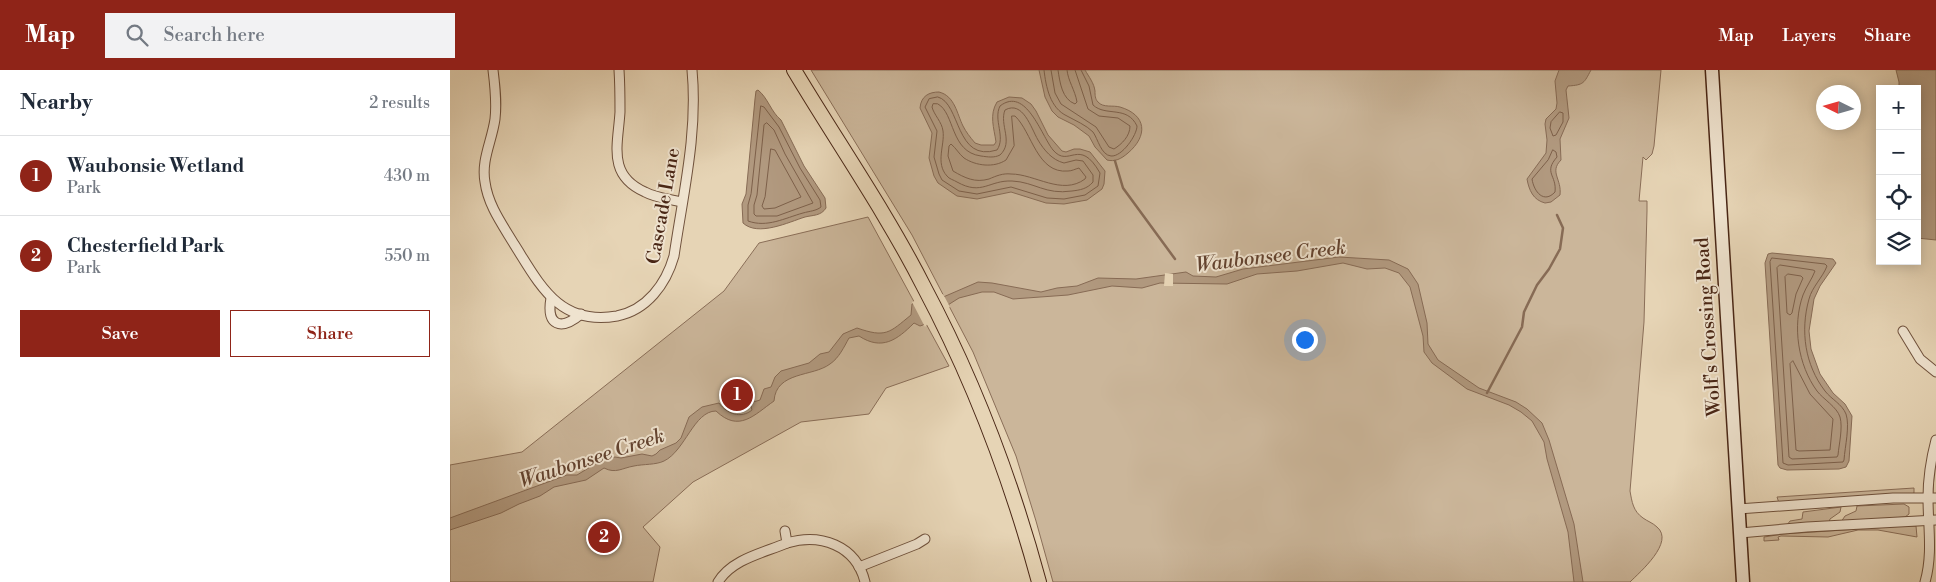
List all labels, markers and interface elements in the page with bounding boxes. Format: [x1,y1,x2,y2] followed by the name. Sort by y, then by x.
[105,13,455,58] search box
[25,20,75,50] text: Map
[123,21,151,49] icon: search
[163,23,265,47] text: Search here
[1719,24,1754,47] text: Map
[1782,24,1836,47] text: Layers
[1864,24,1911,47] text: Share
[1816,85,1861,130] north arrow
[1876,85,1921,265] map controls
[1876,85,1921,130] button: +
[20,90,93,116] text: Nearby
[369,93,430,113] text: 2 results
[1876,130,1921,175] button: −
[641,146,685,266] street label: Cascade Lane
[67,154,244,178] text: Waubonsie Wetland
[32,166,40,186] text: 1
[384,166,430,186] text: 430 m
[1876,175,1921,220] button: locate
[67,178,100,198] text: Park
[1876,220,1921,265] button: layers
[67,234,225,258] text: Chesterfield Park
[1194,235,1348,279] water label: Waubonsee Creek
[1690,236,1726,418] street label: Wolf's Crossing Road
[31,246,41,266] text: 2
[384,246,430,266] text: 550 m
[67,258,100,278] text: Park
[20,310,220,357] button: Save
[230,310,430,357] button: Share
[1292,327,1318,353] your location
[721,376,753,414] pin: 1
[516,424,668,494] water label: Waubonsee Creek
[588,518,620,556] pin: 2

